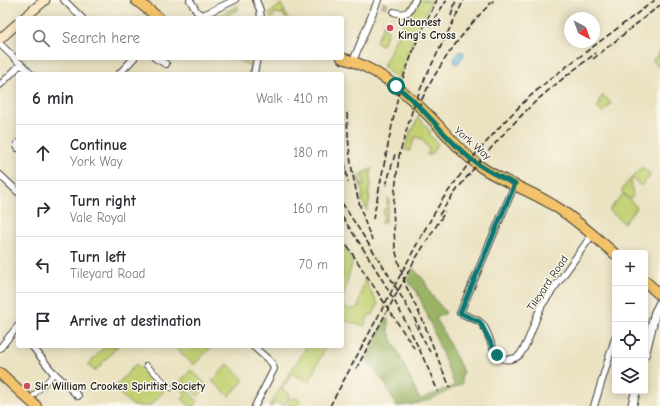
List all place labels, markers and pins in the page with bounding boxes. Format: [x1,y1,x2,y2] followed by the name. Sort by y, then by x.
[398,16,456,42] place label: Urbanest King's Cross
[385,23,395,33] marker: Urbanest King's Cross
[35,380,205,393] place label: Sir William Crookes Spiritist Society
[22,381,32,391] marker: Sir William Crookes Spiritist Society

